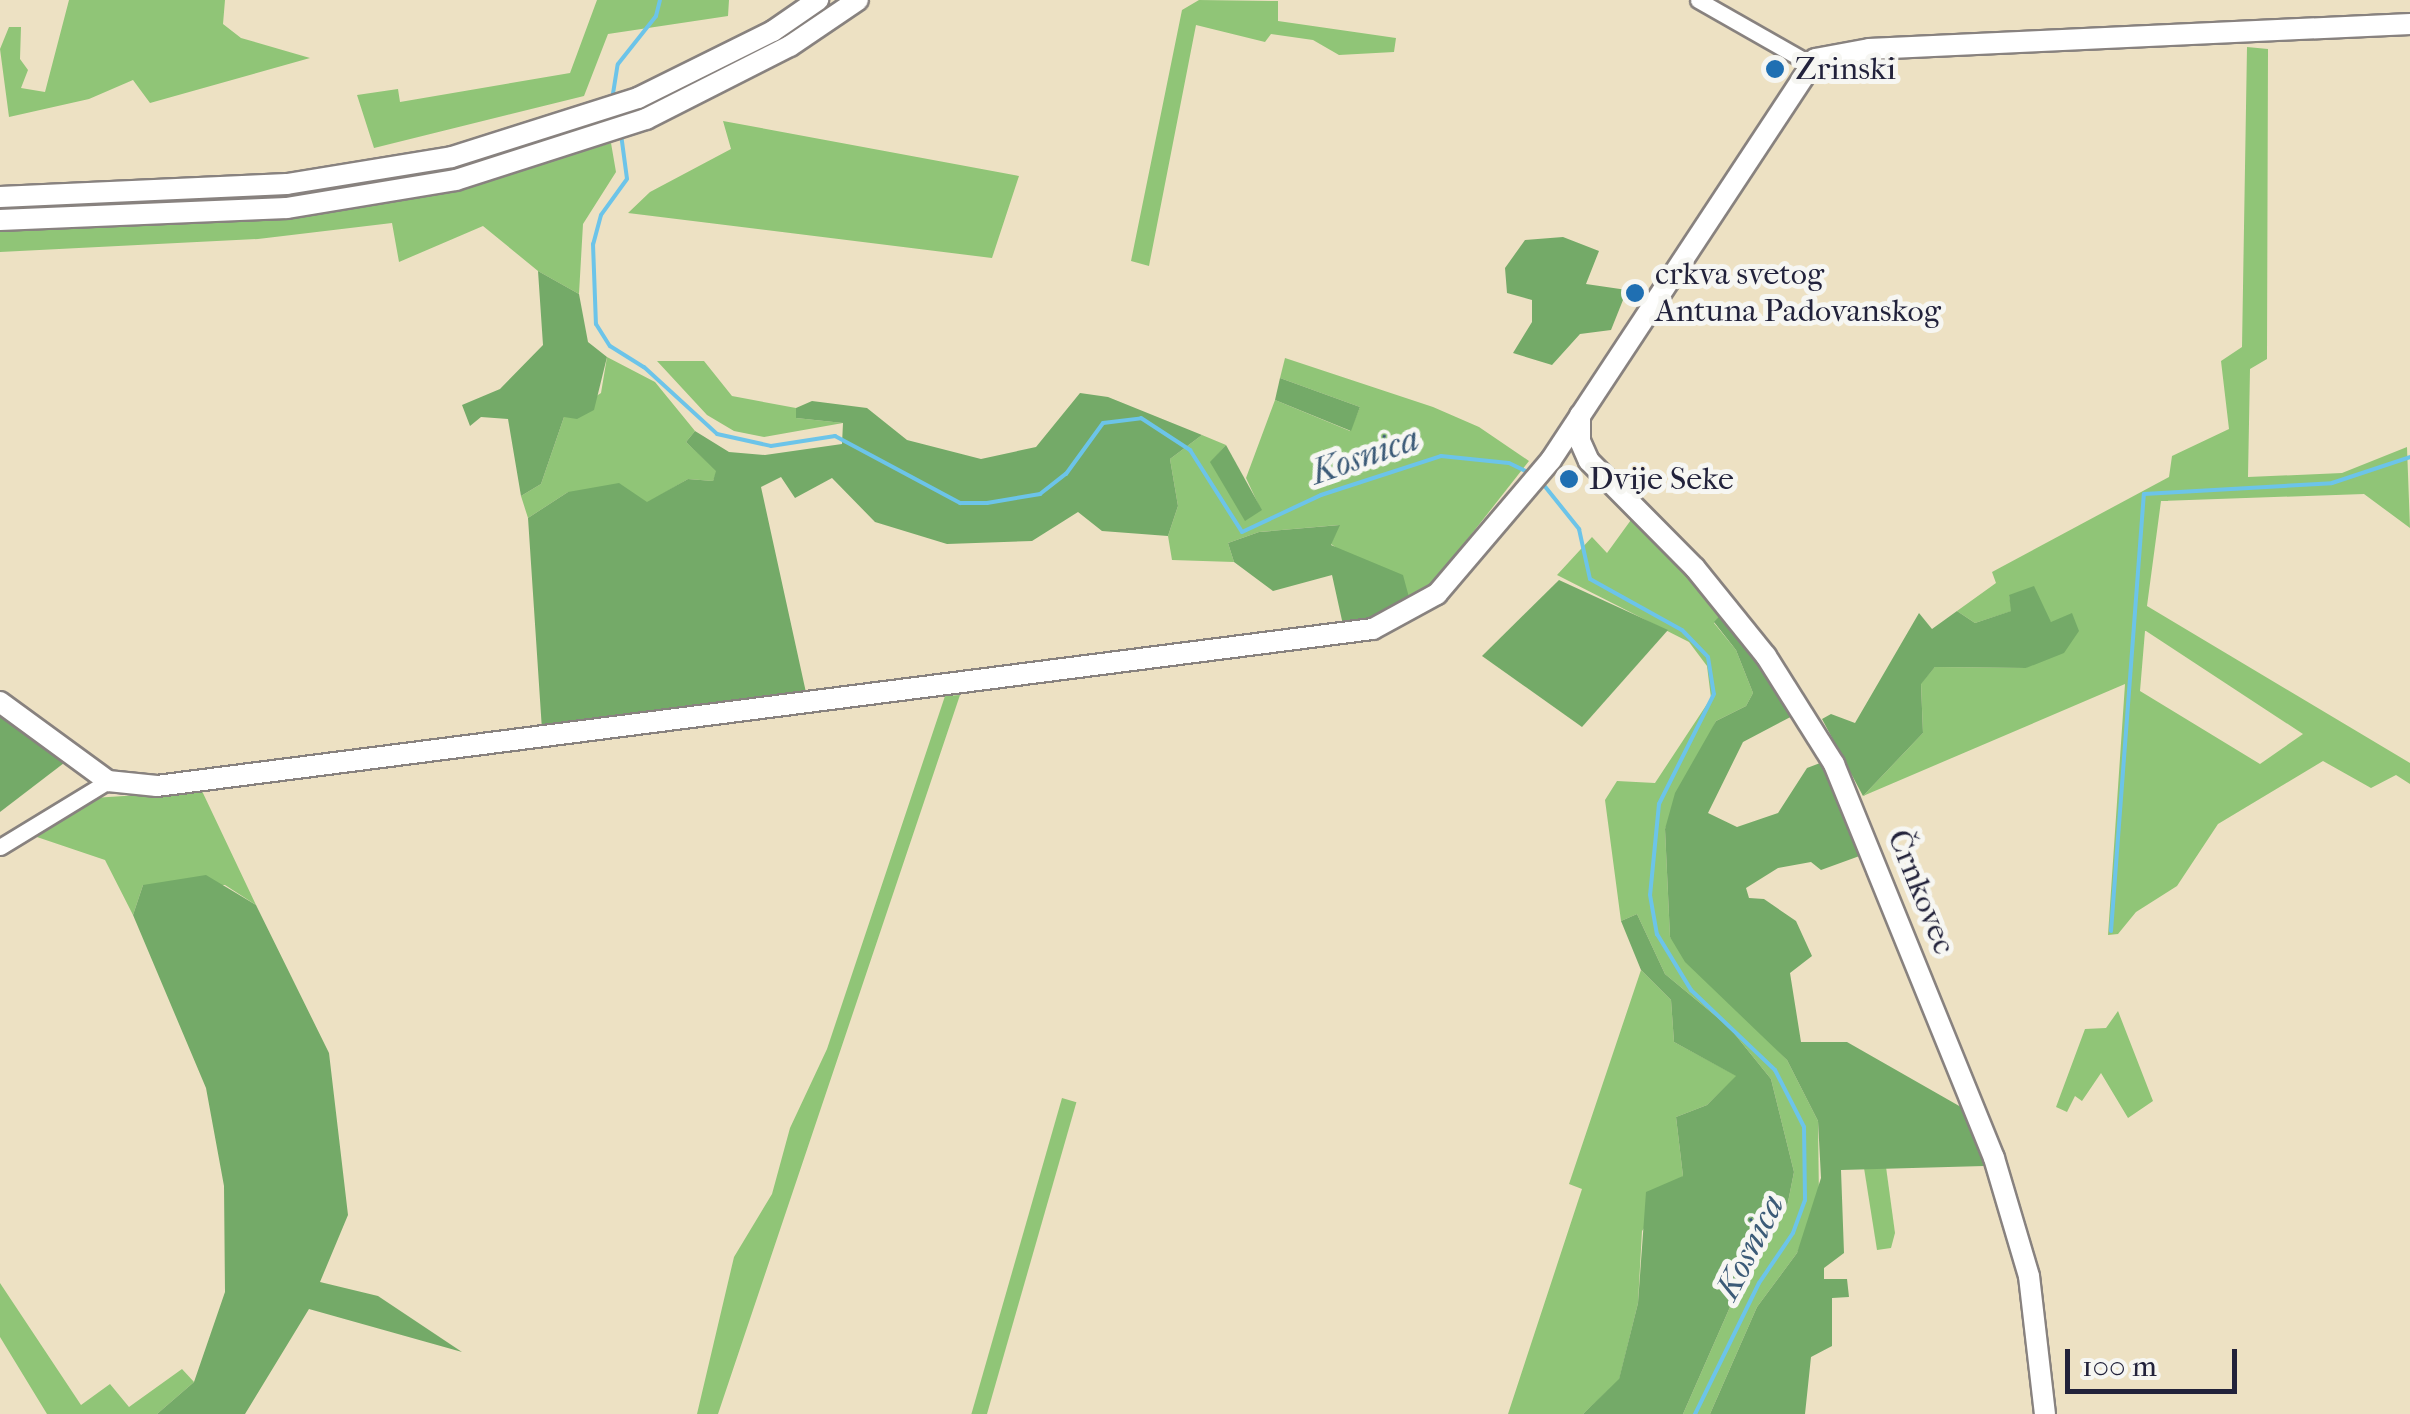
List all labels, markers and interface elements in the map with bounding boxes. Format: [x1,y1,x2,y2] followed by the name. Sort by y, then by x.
[1795,50,1896,88] place label: Zrinski
[1764,58,1786,80] marker: Zrinski
[1655,256,1941,331] place label: crkva svetog Antuna Padovanskog
[1624,282,1646,304] marker: crkva svetog Antuna Padovanskog
[1306,418,1424,494] water label: Kosnica
[1589,460,1734,498] place label: Dvije Seke
[1558,468,1580,490] marker: Dvije Seke
[1879,824,1963,960] street label: Črnkovec
[1706,1188,1794,1306] water label: Kosnica
[2070,1329,2242,1391] scale bar
[2082,1349,2157,1384] text: 100 m

